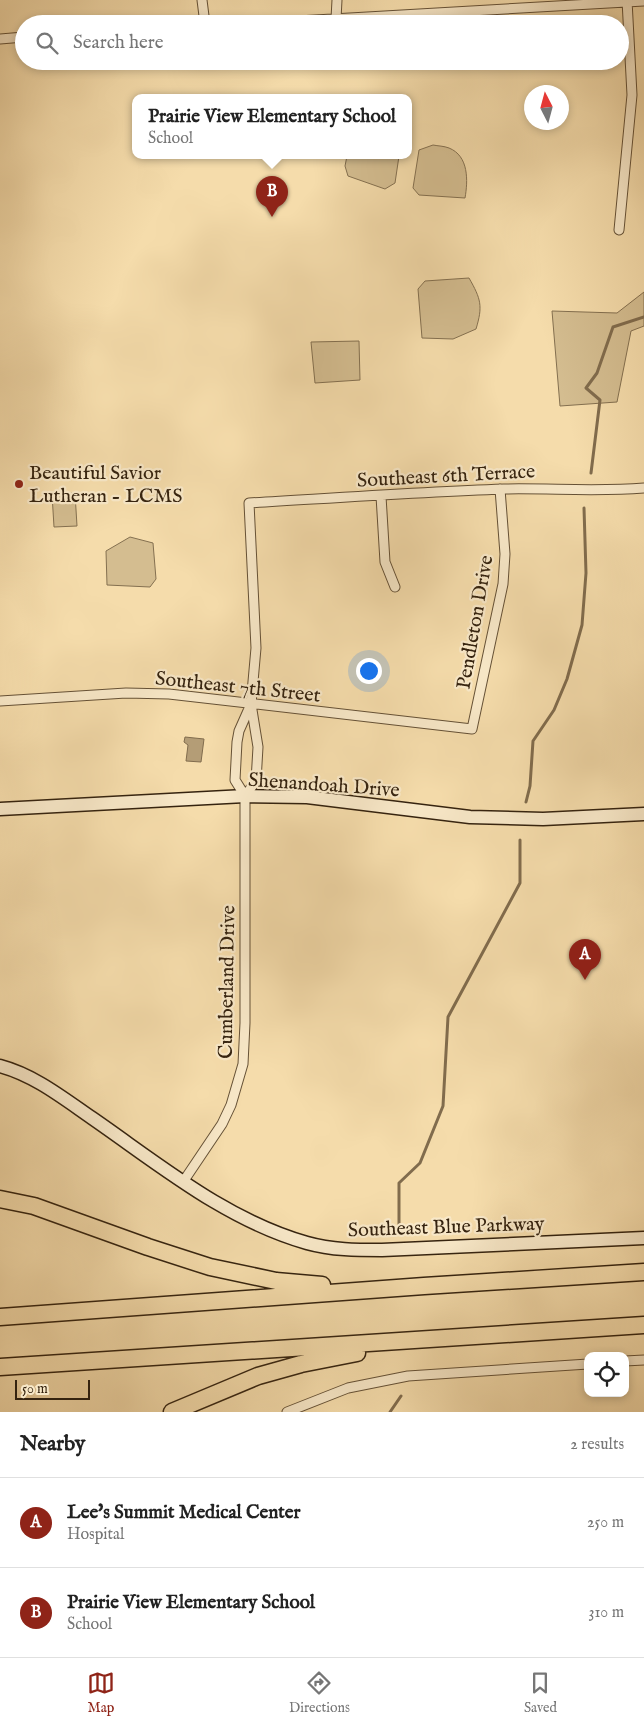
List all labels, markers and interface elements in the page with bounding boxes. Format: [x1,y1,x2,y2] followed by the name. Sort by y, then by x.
[15,15,629,70] search box
[33,29,61,57] icon: search
[73,31,164,55] text: Search here
[524,85,569,130] north arrow
[132,94,412,159] popup
[148,105,396,129] text: Prairie View Elementary School
[148,129,193,149] text: School
[256,176,288,217] pin: B
[356,459,536,494] street label: Southeast 6th Terrace
[29,461,182,509] place label: Beautiful Savior Lutheran - LCMS
[13,478,25,490] marker: Beautiful Savior Lutheran - LCMS
[451,553,500,691] street label: Pendleton Drive
[356,658,382,684] your location
[154,666,322,709] street label: Southeast 7th Street
[247,768,400,803] street label: Shenandoah Drive
[214,905,241,1059] street label: Cumberland Drive
[569,939,601,980] pin: A
[347,1212,545,1243] street label: Southeast Blue Parkway
[584,1352,629,1397] map controls
[584,1352,629,1397] button: locate
[15,1377,90,1400] scale bar
[22,1380,48,1398] text: 50 m
[20,1431,85,1458] text: Nearby
[570,1435,624,1455] text: 2 results
[67,1501,301,1525] text: Lee's Summit Medical Center
[31,1513,41,1533] text: A
[587,1513,624,1533] text: 250 m
[67,1525,124,1545] text: Hospital
[67,1591,315,1615] text: Prairie View Elementary School
[31,1603,41,1623] text: B
[588,1603,624,1623] text: 310 m
[67,1615,112,1635] text: School
[87,1669,115,1717] tab: Map
[289,1669,350,1717] tab: Directions
[524,1669,557,1717] tab: Saved

